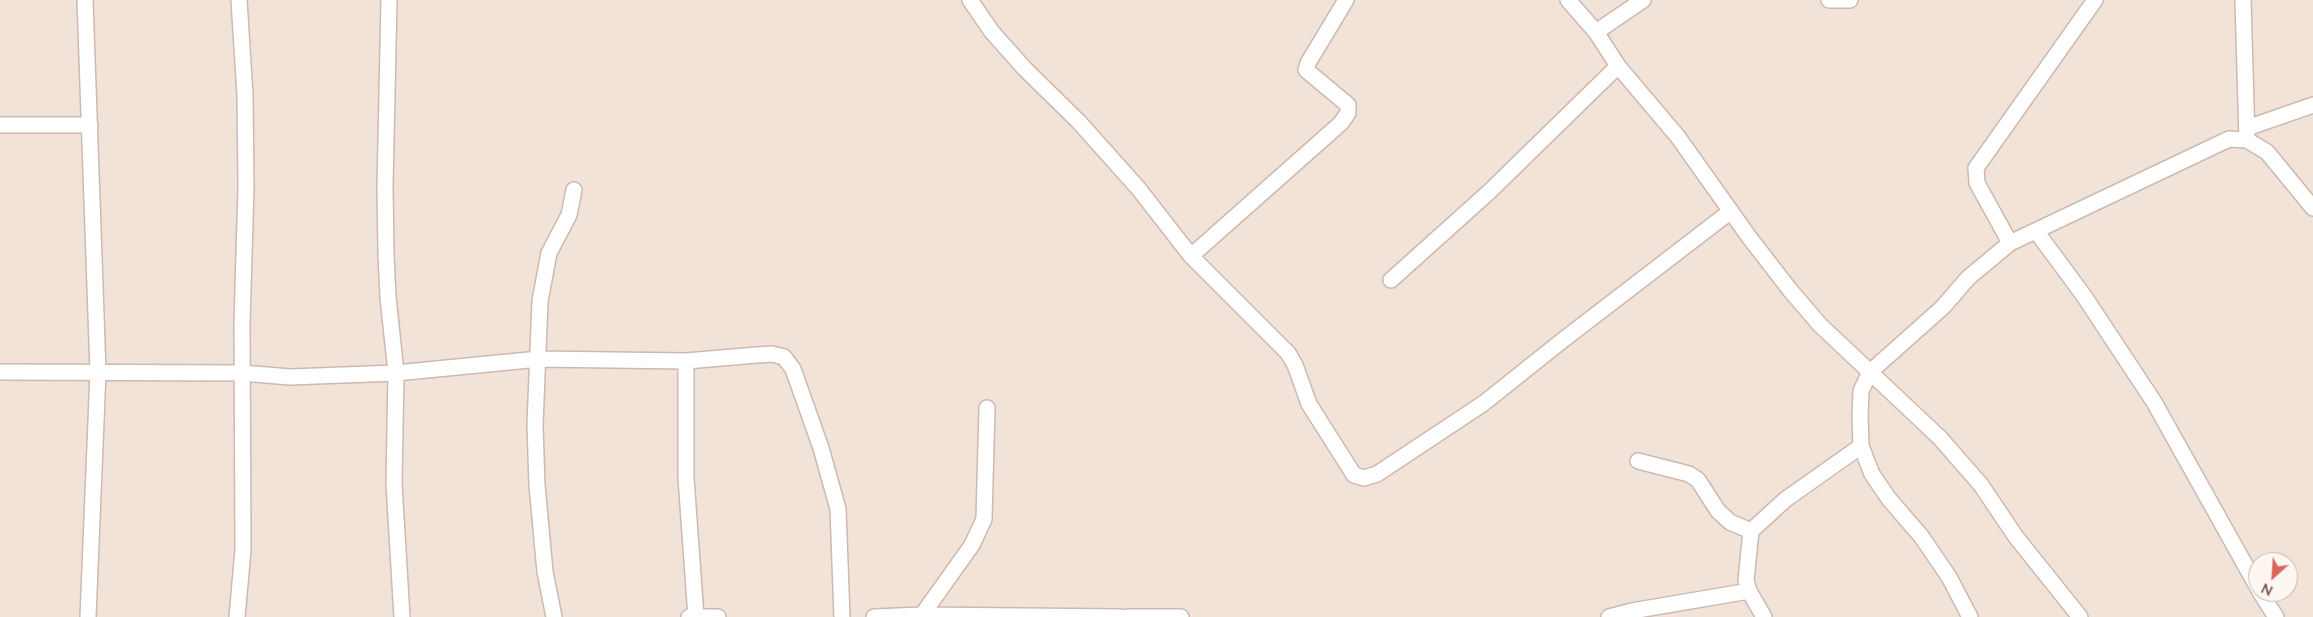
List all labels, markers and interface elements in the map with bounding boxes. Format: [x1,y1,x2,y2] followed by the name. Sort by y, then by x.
[2248,552,2298,602] north arrow
[2258,580,2275,600] text: N

